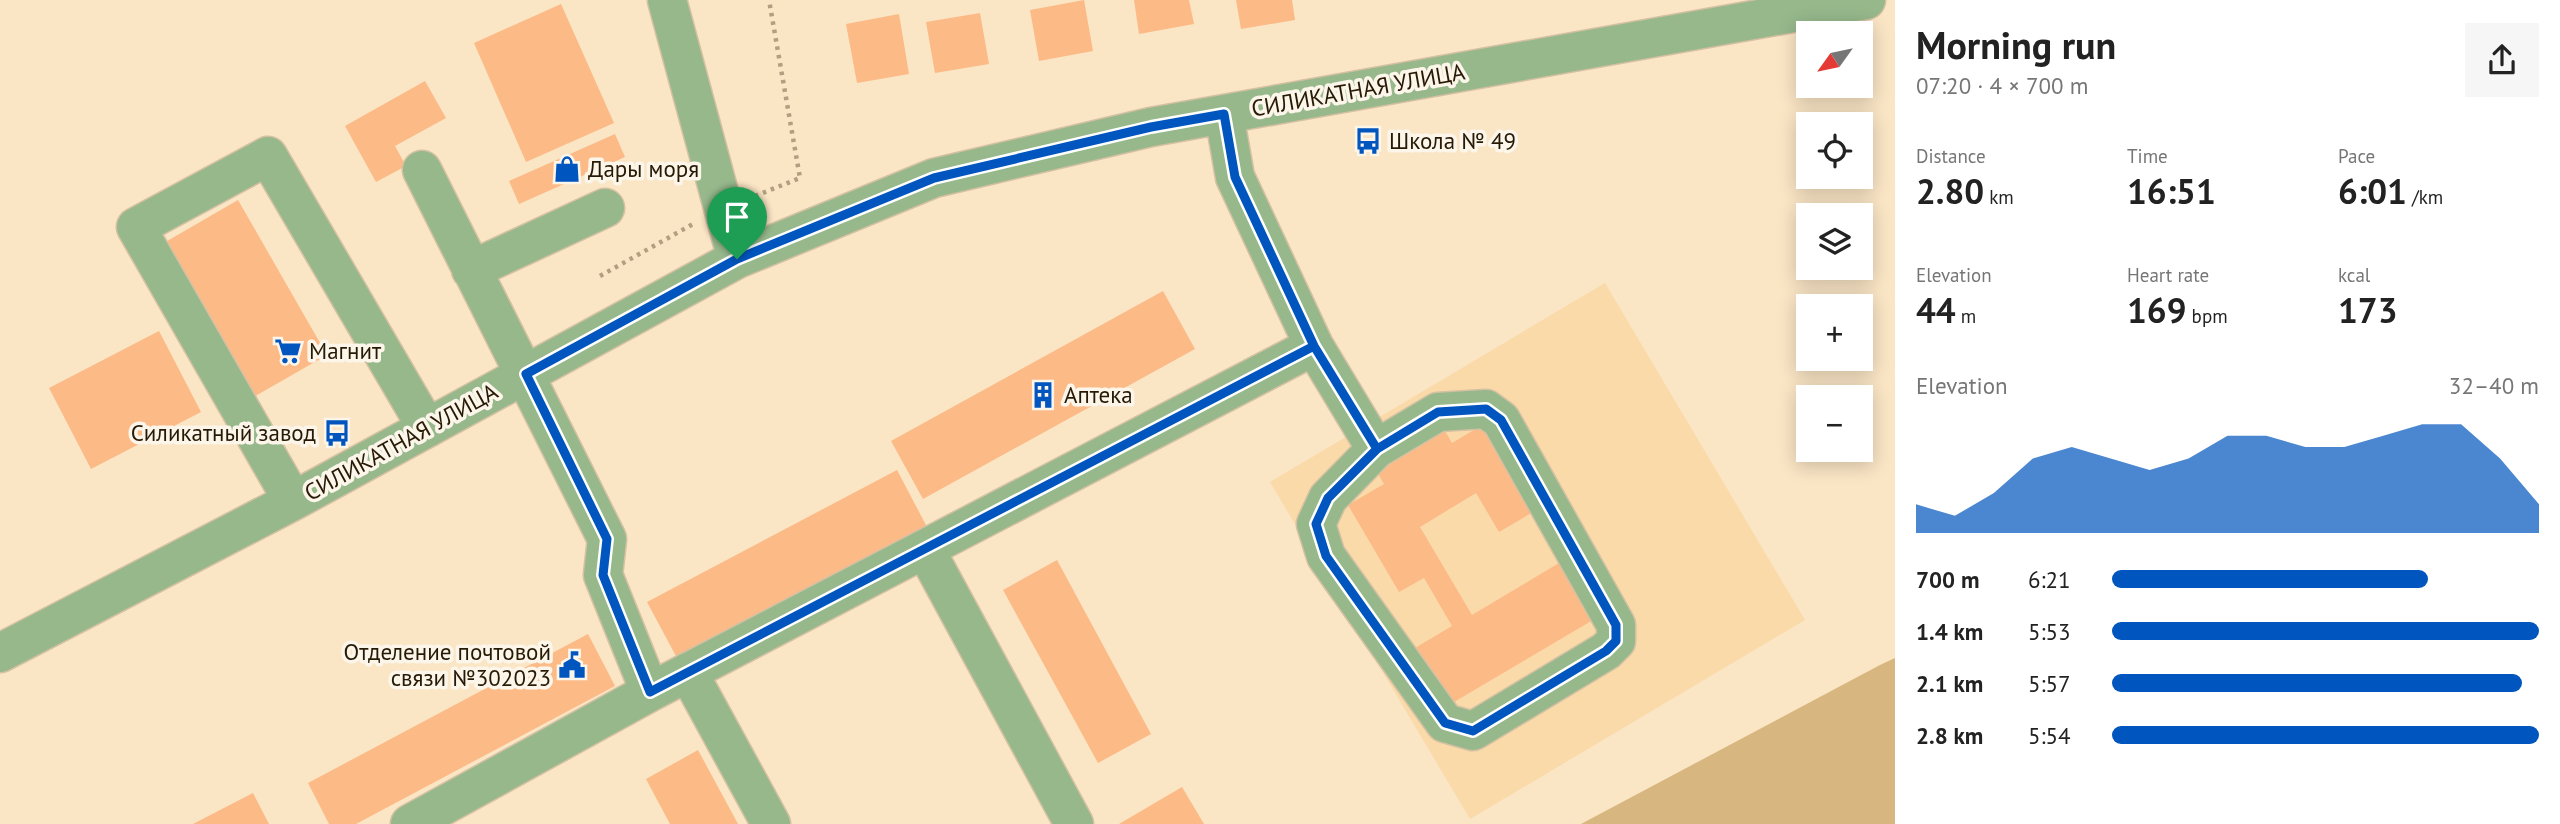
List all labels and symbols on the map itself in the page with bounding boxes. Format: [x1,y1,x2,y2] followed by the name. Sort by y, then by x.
[1796,21,1872,98] north arrow
[1249,56,1467,123] street label: СИЛИКАТНАЯ УЛИЦА
[1353,126,1383,156] bus stop icon: Школа № 49
[1389,126,1516,155] place label: Школа № 49
[552,154,582,184] shop icon: Дары моря
[588,154,699,183] place label: Дары моря
[707,187,767,259] pin
[273,336,303,366] supermarket icon: Магнит
[309,336,382,365] place label: Магнит
[299,376,503,507] street label: СИЛИКАТНАЯ УЛИЦА
[1028,380,1058,410] building icon: Аптека
[1064,380,1133,409] place label: Аптека
[131,418,316,447] place label: Силикатный завод
[322,418,352,448] bus stop icon: Силикатный завод
[344,637,551,692] place label: Отделение почтовой связи №302023
[557,650,587,680] public building icon: Отделение почтовой связи №302023

